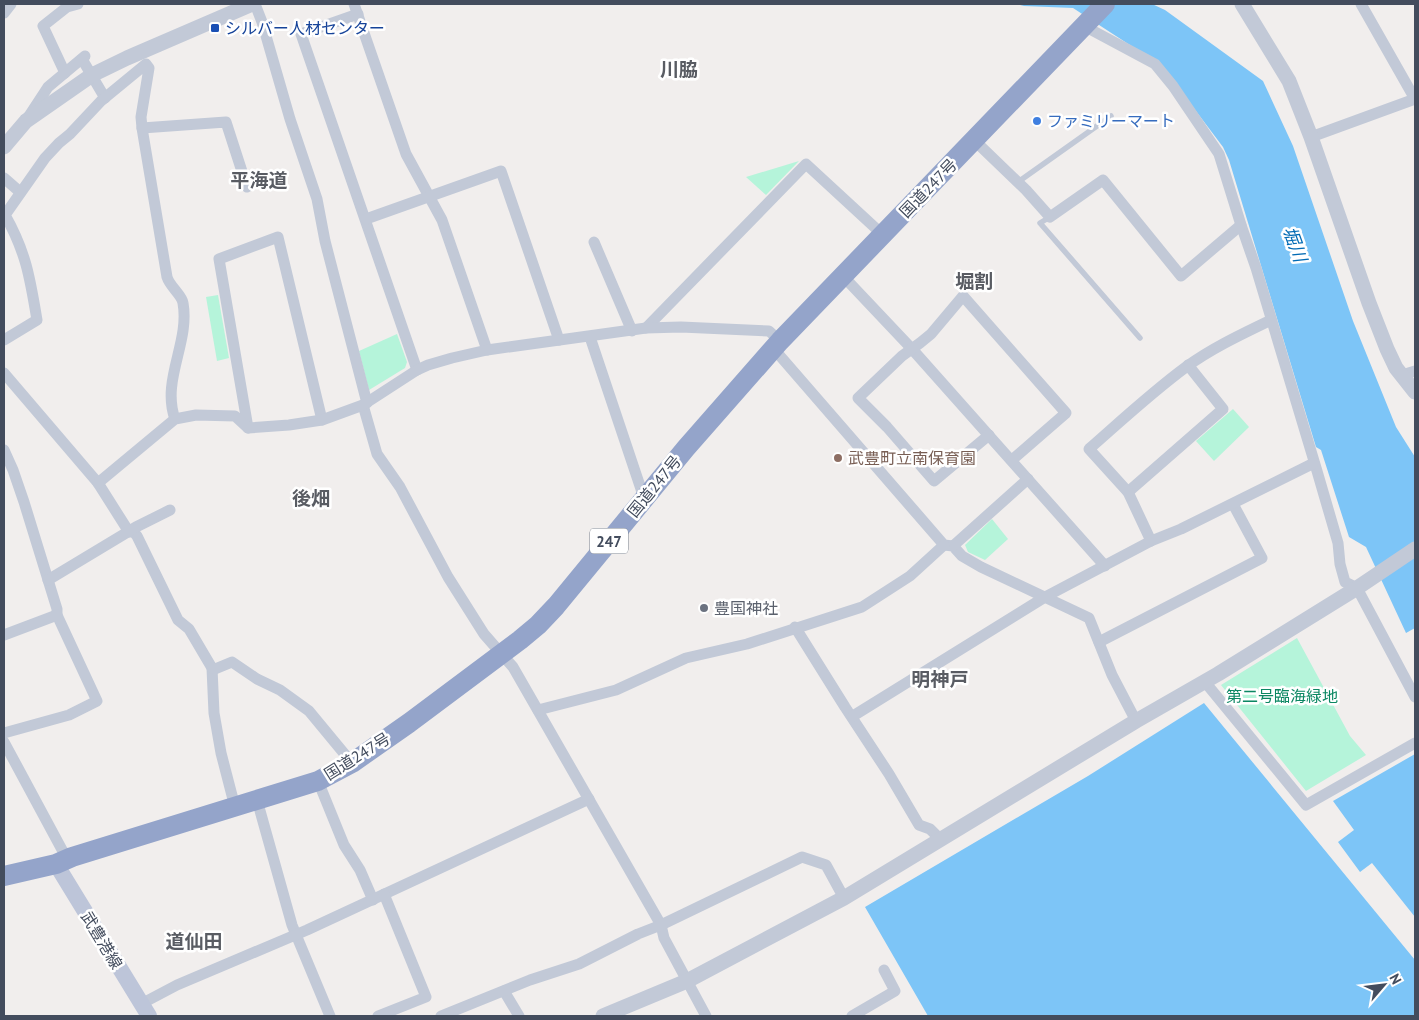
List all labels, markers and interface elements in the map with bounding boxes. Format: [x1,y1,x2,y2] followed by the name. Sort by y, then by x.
[225,18,385,38] place label: シルバー人材センター
[209,22,221,34] marker: シルバー人材センター
[660,57,698,81] district label: 川脇
[1047,111,1175,131] place label: ファミリーマート
[1031,115,1043,127] marker: ファミリーマート
[895,154,961,222] street label: 国道247号
[230,168,288,192] district label: 平海道
[1278,223,1313,267] water label: 堀川
[955,269,993,293] district label: 堀割
[848,448,976,468] place label: 武豊町立南保育園
[623,451,685,521] street label: 国道247号
[832,452,844,464] marker: 武豊町立南保育園
[292,486,330,510] district label: 後畑
[590,528,628,554] road number: 247
[714,598,778,618] place label: 豊国神社
[698,602,710,614] marker: 豊国神社
[911,667,969,691] district label: 明神戸
[1226,686,1338,706] park label: 第二号臨海緑地
[320,728,394,784] street label: 国道247号
[77,907,127,973] street label: 武豊港線
[165,929,223,953] district label: 道仙田
[1359,960,1409,1010] north arrow
[1385,971,1406,987] text: N

